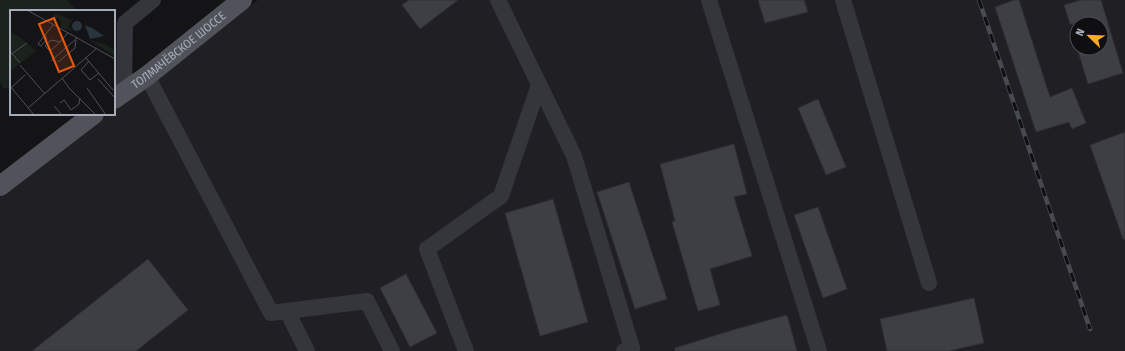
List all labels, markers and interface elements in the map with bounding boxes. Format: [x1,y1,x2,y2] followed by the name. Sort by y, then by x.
[129,9,229,92] street label: ТОЛМАЧЁВСКОЕ ШОССЕ
[10,10,115,115] inset map
[1069,16,1109,56] north arrow
[1073,27,1088,38] text: N

